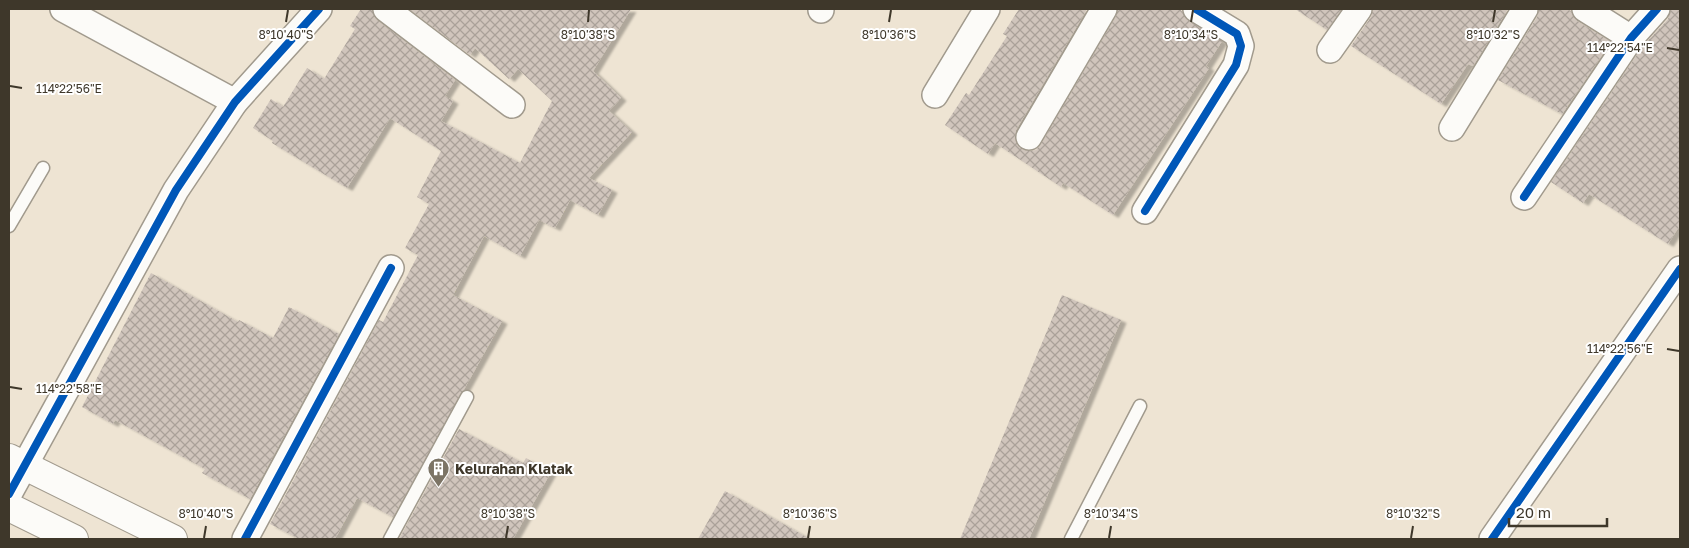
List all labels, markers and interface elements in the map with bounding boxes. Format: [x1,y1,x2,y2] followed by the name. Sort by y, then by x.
[258,27,314,42] text: 8°10'40"S
[561,27,616,42] text: 8°10'38"S
[862,27,917,42] text: 8°10'36"S
[1164,27,1219,42] text: 8°10'34"S
[1466,27,1520,42] text: 8°10'32"S
[1587,40,1653,55] text: 114°22'54"E
[36,81,102,96] text: 114°22'56"E
[1587,341,1653,356] text: 114°22'56"E
[36,381,102,396] text: 114°22'58"E
[427,457,451,488] building icon: Kelurahan Klatak
[455,460,573,477] place label: Kelurahan Klatak
[1509,496,1606,528] scale bar
[1516,503,1551,521] text: 20 m
[178,506,234,521] text: 8°10'40"S
[481,506,536,521] text: 8°10'38"S
[783,506,838,521] text: 8°10'36"S
[1084,506,1139,521] text: 8°10'34"S
[1386,506,1440,521] text: 8°10'32"S

